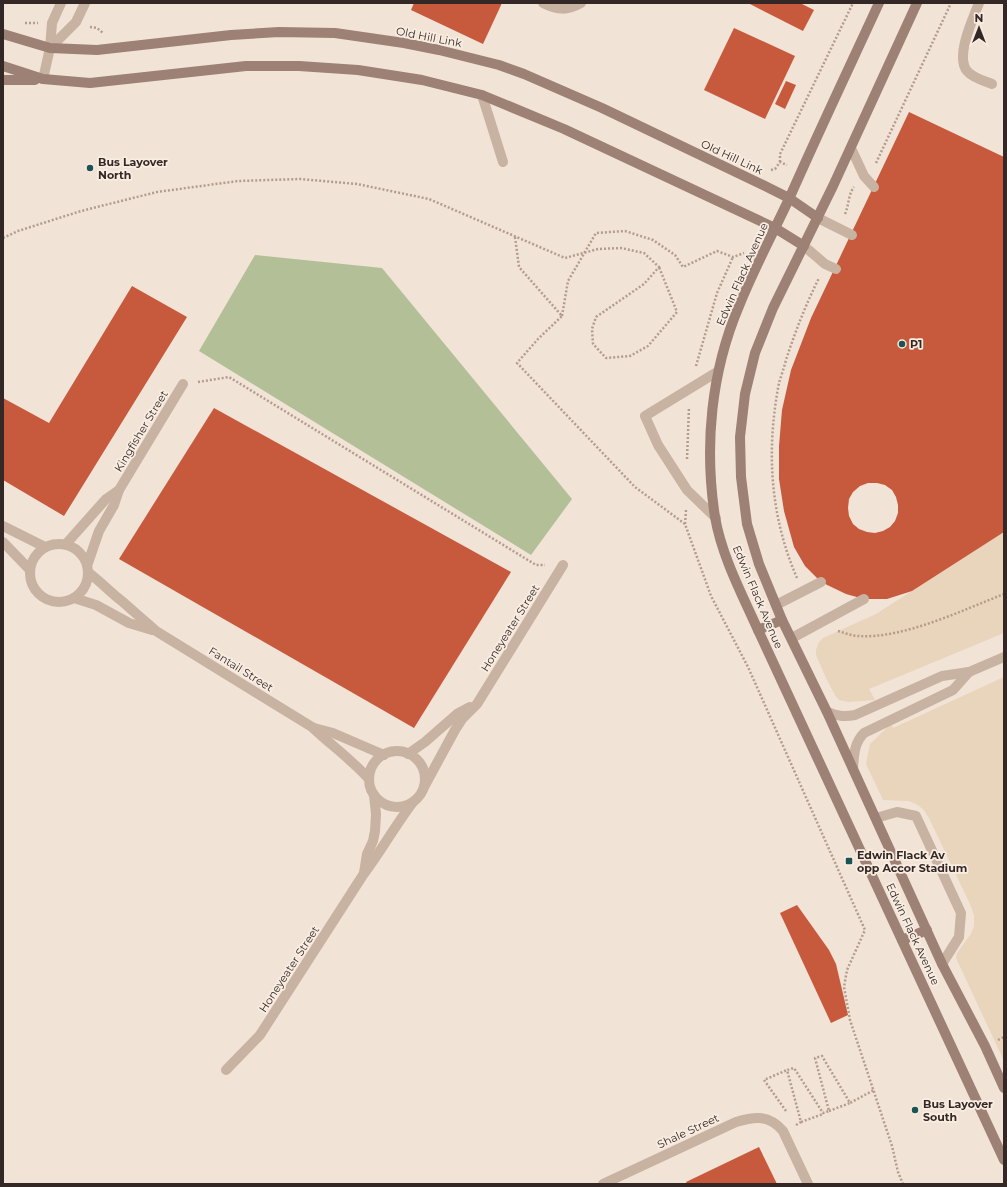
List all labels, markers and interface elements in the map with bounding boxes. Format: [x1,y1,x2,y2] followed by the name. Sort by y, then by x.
[959,8,999,48] north arrow
[975,11,983,25] text: N
[395,24,463,50] street label: Old Hill Link
[699,137,766,178] street label: Old Hill Link
[98,155,168,182] place label: Bus Layover North
[85,163,95,173] marker: Bus Layover North
[713,220,771,328] street label: Edwin Flack Avenue
[910,337,922,351] place label: P1
[897,339,907,349] marker: P1
[111,387,171,474] street label: Kingfisher Street
[730,543,786,651] street label: Edwin Flack Avenue
[478,581,543,674] street label: Honeyeater Street
[206,644,276,695] street label: Fantail Street
[857,848,967,875] place label: Edwin Flack Av opp Accor Stadium
[844,856,854,866] marker: Edwin Flack Av opp Accor Stadium
[883,881,943,988] street label: Edwin Flack Avenue
[256,923,322,1015] street label: Honeyeater Street
[923,1097,993,1124] place label: Bus Layover South
[910,1105,920,1115] marker: Bus Layover South
[655,1110,722,1151] street label: Shale Street

